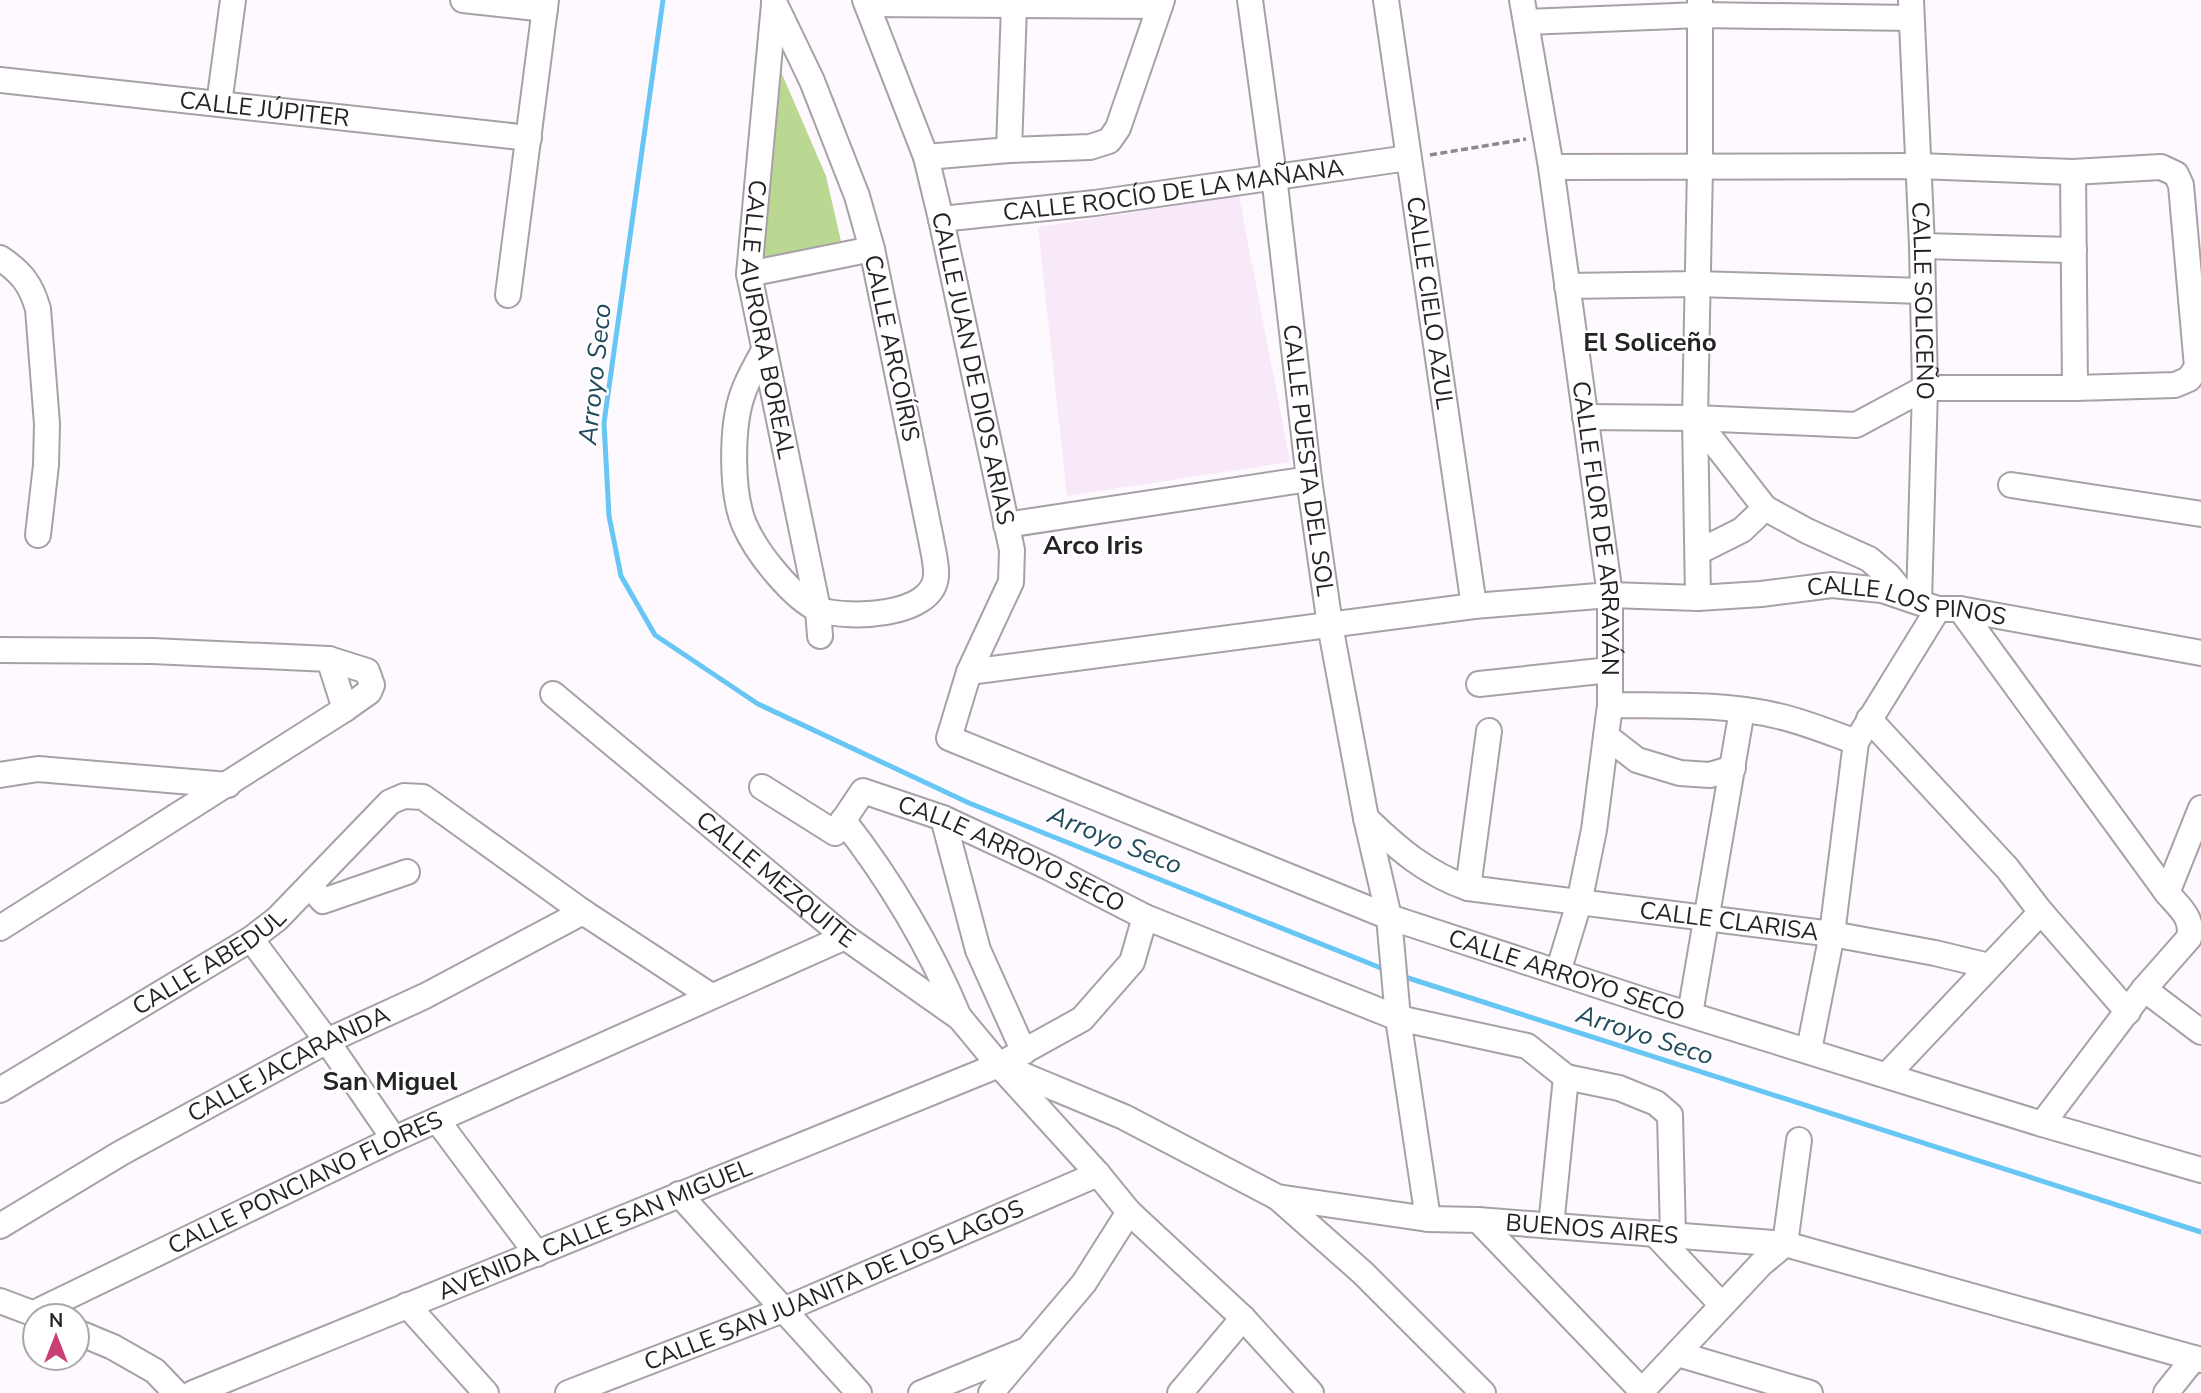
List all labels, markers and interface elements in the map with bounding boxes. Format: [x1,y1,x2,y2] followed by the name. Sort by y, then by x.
[178,84,351,134] street label: CALLE JÚPITER
[1001,151,1346,228] street label: CALLE ROCÍO DE LA MAÑANA
[733,178,803,462] street label: CALLE AURORA BOREAL
[1399,194,1461,411] street label: CALLE CIELO AZUL
[1904,201,1941,400] street label: CALLE SOLICEÑO
[924,209,1022,528] street label: CALLE JUAN DE DIOS ARIAS
[857,252,927,444] street label: CALLE ARCOÍRIS
[570,302,620,447] water label: Arroyo Seco
[1275,323,1342,598] street label: CALLE PUESTA DEL SOL
[1583,325,1717,360] district label: El Soliceño
[1565,379,1626,676] street label: CALLE FLOR DE ARRAYÁN
[1043,528,1143,563] district label: Arco Iris
[1805,568,2009,633] street label: CALLE LOS PINOS
[894,788,1130,920] street label: CALLE ARROYO SECO
[1042,797,1187,883] water label: Arroyo Seco
[689,804,862,955] street label: CALLE MEZQUITE
[1638,894,1821,948] street label: CALLE CLARISA
[126,903,293,1023] street label: CALLE ABEDUL
[1444,922,1689,1028] street label: CALLE ARROYO SECO
[1571,996,1718,1074] water label: Arroyo Seco
[182,998,395,1130] street label: CALLE JACARANDA
[322,1064,458,1099] district label: San Miguel
[162,1103,448,1262] street label: CALLE PONCIANO FLORES
[433,1151,757,1308] street label: AVENIDA CALLE SAN MIGUEL
[639,1192,1029,1378] street label: CALLE SAN JUANITA DE LOS LAGOS
[1504,1206,1680,1252] street label: BUENOS AIRES
[21,1302,91,1372] north arrow
[49,1308,63,1334] text: N

